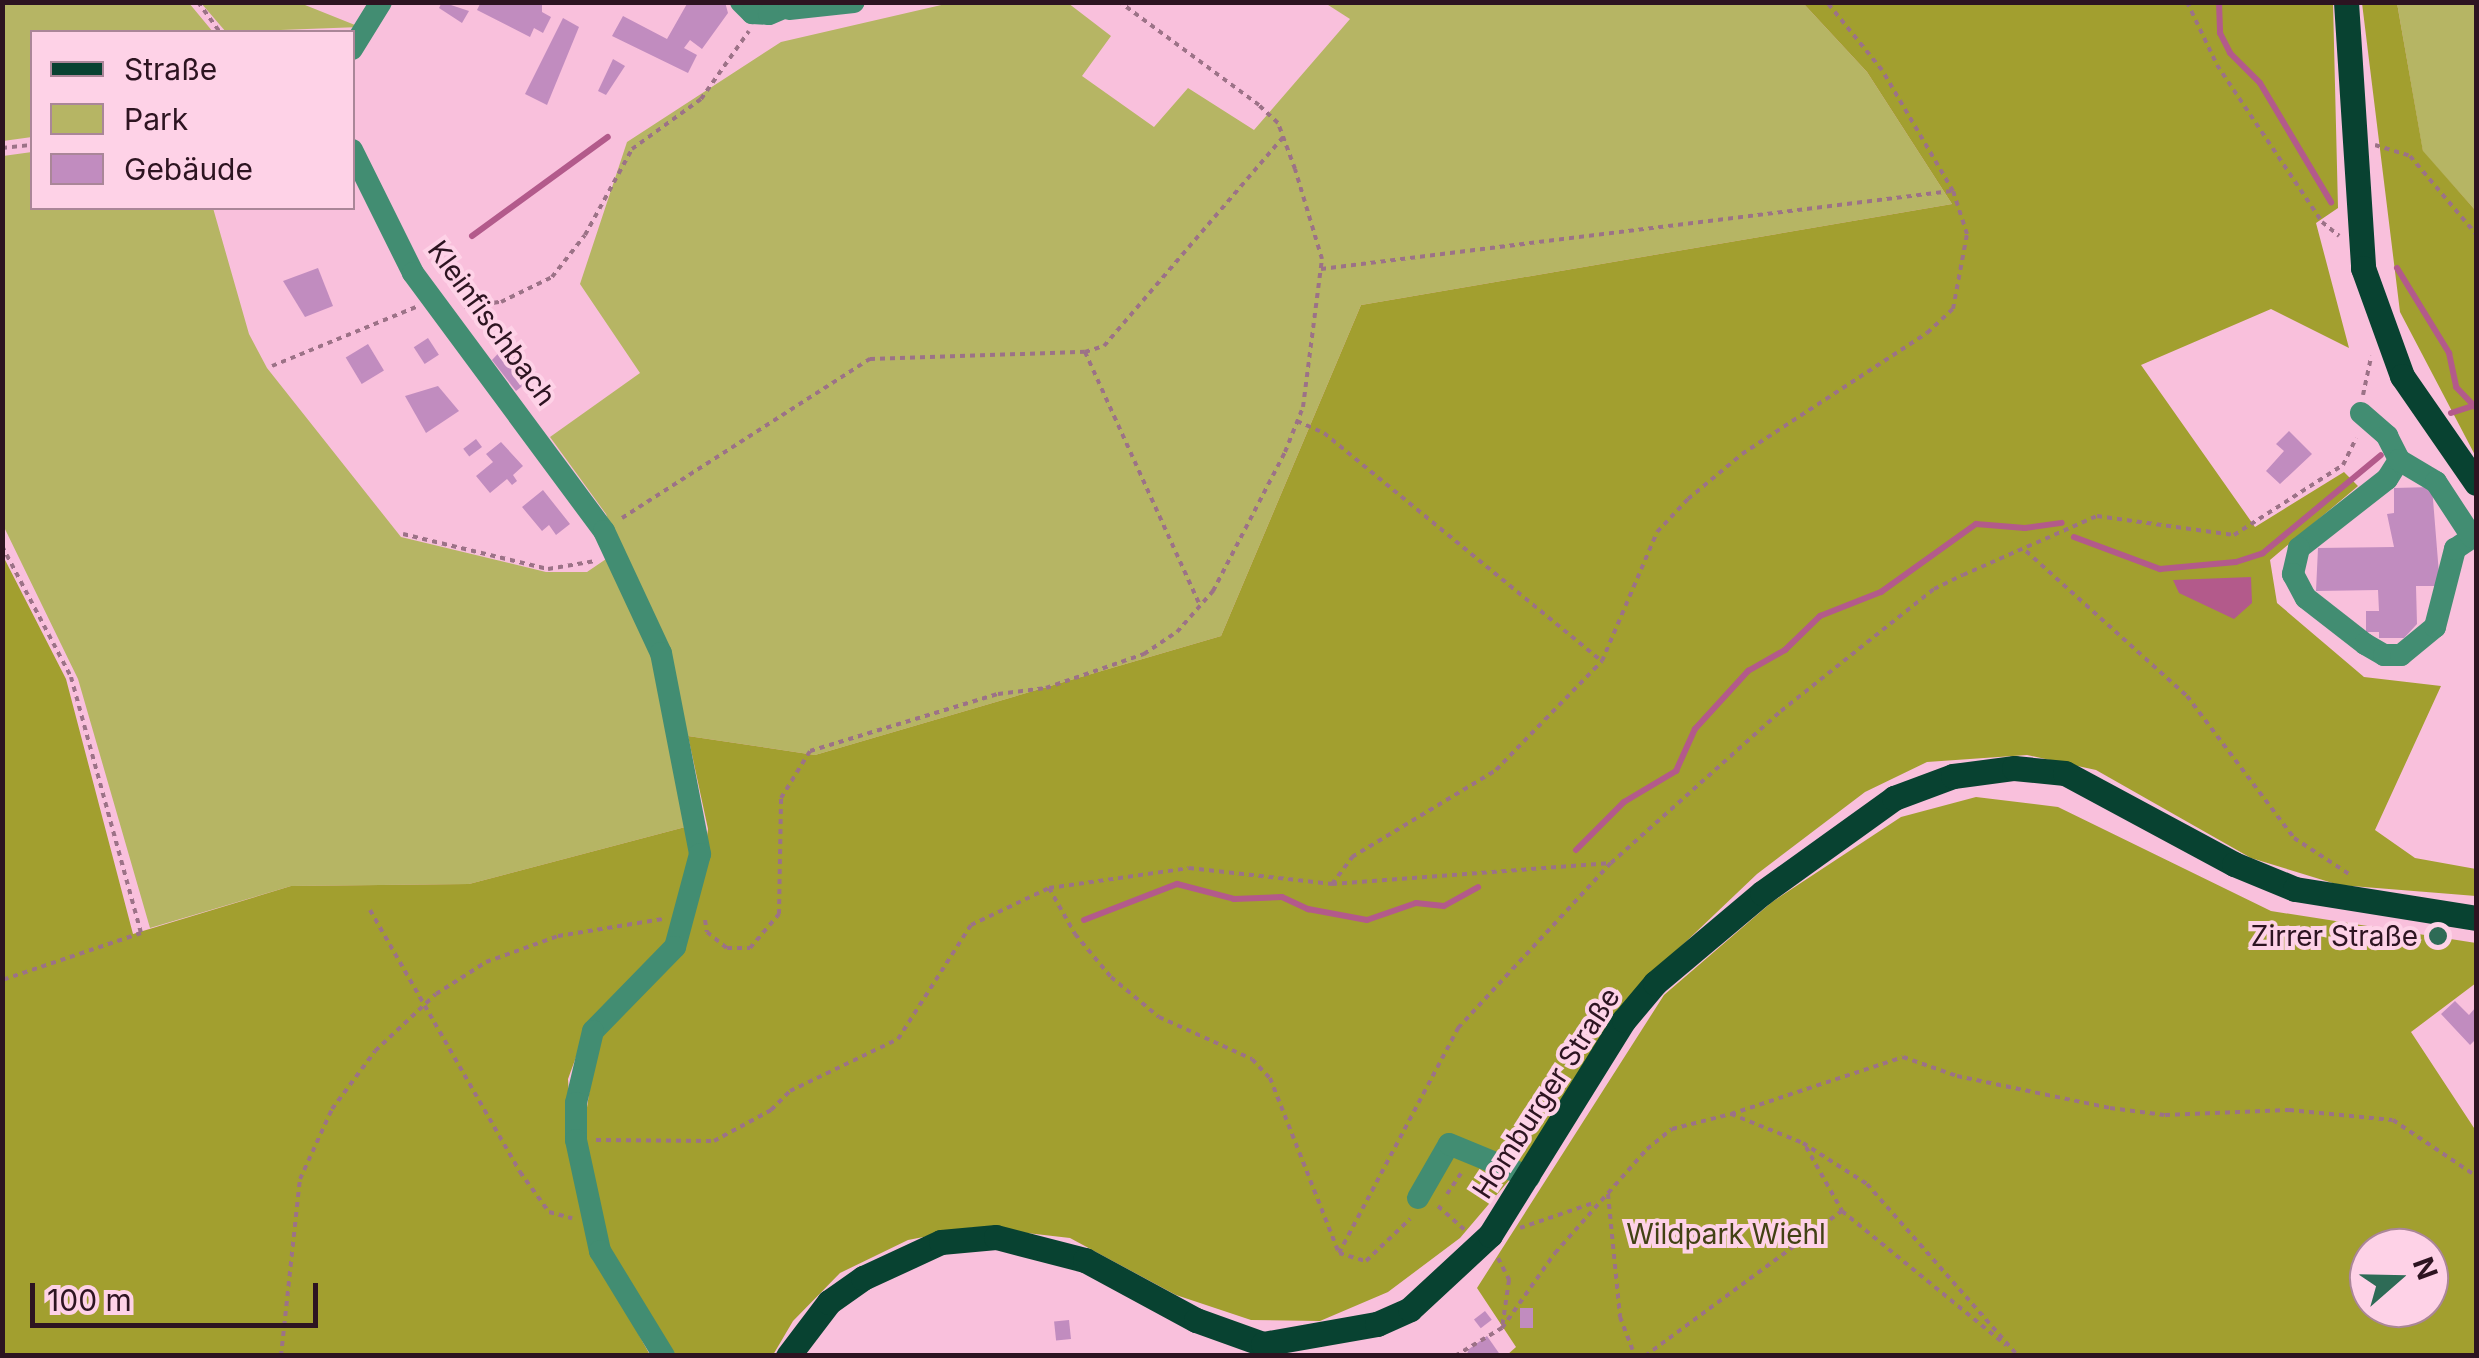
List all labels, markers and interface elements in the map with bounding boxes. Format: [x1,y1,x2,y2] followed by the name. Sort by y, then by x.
[30,30,355,210] legend
[124,51,217,87] text: Straße
[124,101,188,137] text: Park
[124,151,253,187] text: Gebäude
[421,234,563,412] street label: Kleinfischbach
[2251,919,2418,953] place label: Zirrer Straße
[2427,925,2449,947] marker: Zirrer Straße
[1465,981,1627,1205] street label: Homburger Straße
[1626,1217,1826,1251] park label: Wildpark Wiehl
[2349,1228,2449,1328] north arrow
[2406,1253,2445,1284] text: N
[35,1263,322,1325] scale bar
[47,1282,132,1318] text: 100 m

